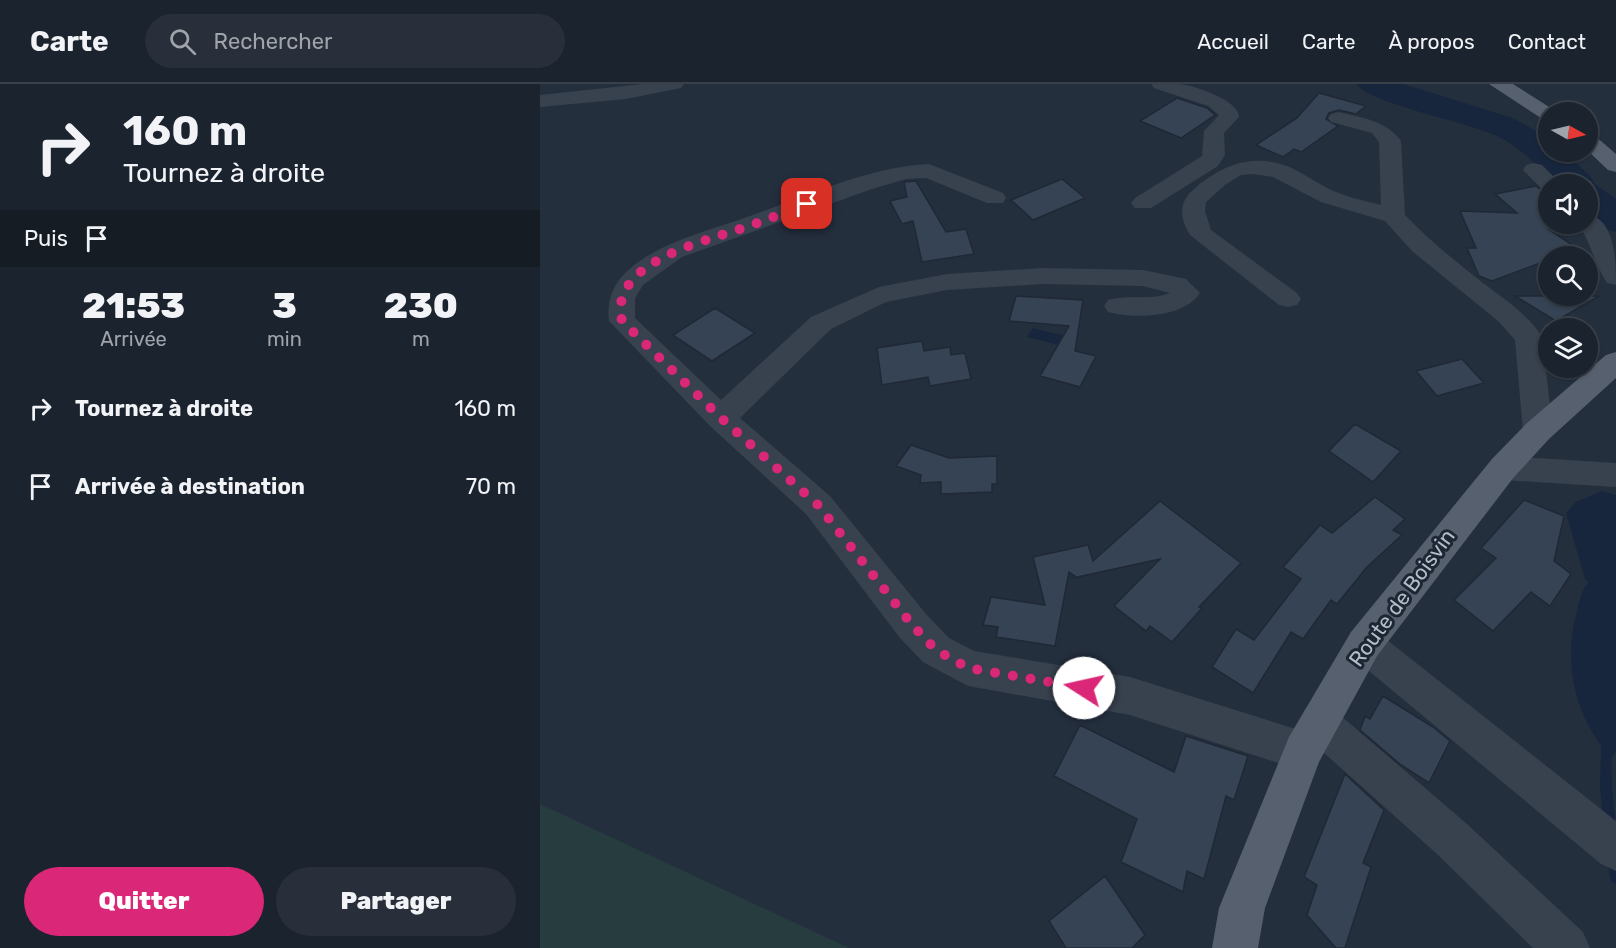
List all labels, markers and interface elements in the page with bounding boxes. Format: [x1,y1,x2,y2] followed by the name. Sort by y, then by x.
[145,14,565,68] search box
[30,25,109,58] text: Carte
[166,25,199,58] icon: search
[214,28,332,55] text: Rechercher
[1197,29,1269,54] text: Accueil
[1302,29,1355,54] text: Carte
[1388,29,1475,54] text: À propos
[1508,29,1586,54] text: Contact
[1538,102,1598,162] north arrow
[1538,102,1598,378] map controls
[123,106,247,156] text: 160 m
[24,108,102,186] icon: right
[123,157,325,189] text: Tournez à droite
[1538,174,1598,234] button: sound
[781,178,832,229] pin
[790,187,823,220] icon: arrive
[80,222,113,255] icon: arrive
[24,225,68,252] text: Puis
[1538,246,1598,306] button: search
[82,284,185,327] text: 21:53
[272,284,297,327] text: 3
[384,284,458,327] text: 230
[1538,318,1598,378] button: layers
[100,327,167,351] text: Arrivée
[267,327,302,351] text: min
[412,327,430,351] text: m
[24,392,57,425] icon: right
[75,395,253,422] text: Tournez à droite
[454,395,516,422] text: 160 m
[24,470,57,503] icon: arrive
[75,473,305,500] text: Arrivée à destination
[466,473,516,500] text: 70 m
[1343,524,1460,671] street label: Route de Boisvin
[1052,656,1116,720] position arrow
[24,867,264,936] button: Quitter
[276,867,516,936] button: Partager

